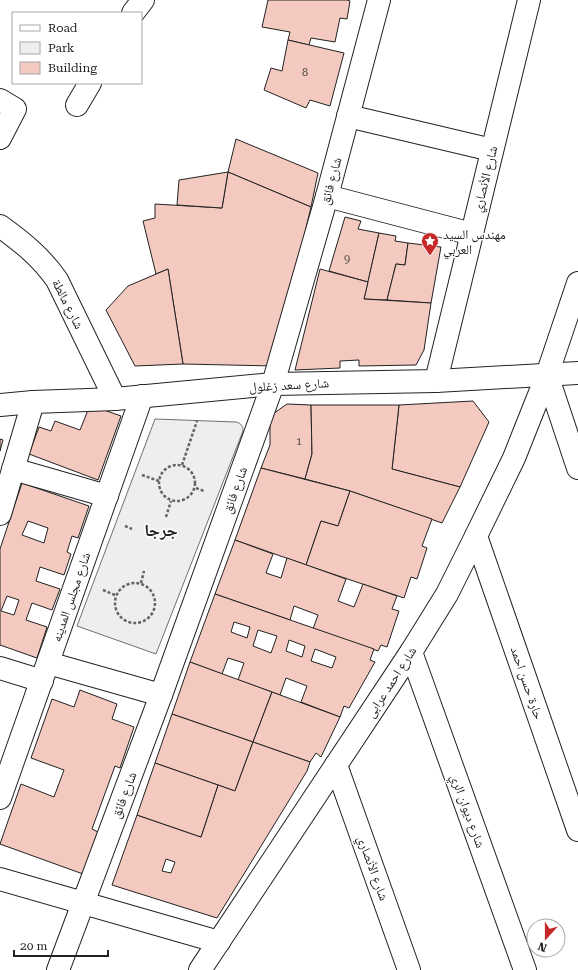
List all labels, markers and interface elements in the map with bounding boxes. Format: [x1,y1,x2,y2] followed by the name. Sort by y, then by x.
[12,12,142,84] legend
[48,21,78,35] text: Road
[48,41,75,55] text: Park
[48,61,97,75] text: Building
[302,66,308,79] house number: 8
[470,144,504,215] street label: شارع الأنصاري
[317,156,346,207] street label: شارع فائق
[443,227,506,260] place label: مهندس السيد العربي
[420,231,440,256] place icon: مهندس السيد العربي
[344,253,350,266] house number: 9
[47,277,87,332] street label: شارع مالطة
[249,375,329,397] street label: شارع سعد زغلول
[296,435,302,448] house number: 1
[220,465,252,516] street label: شارع فائق
[144,520,178,540] district label: جرجا
[49,550,95,644] street label: شارع مجلس المدينه
[362,644,421,721] street label: شارع احمد عرابى
[507,645,546,722] street label: حارة حسن احمد
[108,770,142,821] street label: شارع فائق
[445,772,488,851] street label: شارع ديوان الري
[351,834,392,904] street label: شارع الأنصاري
[526,918,566,958] north arrow
[14,932,108,958] scale bar
[20,939,47,953] text: 20 m
[536,939,549,954] text: N

